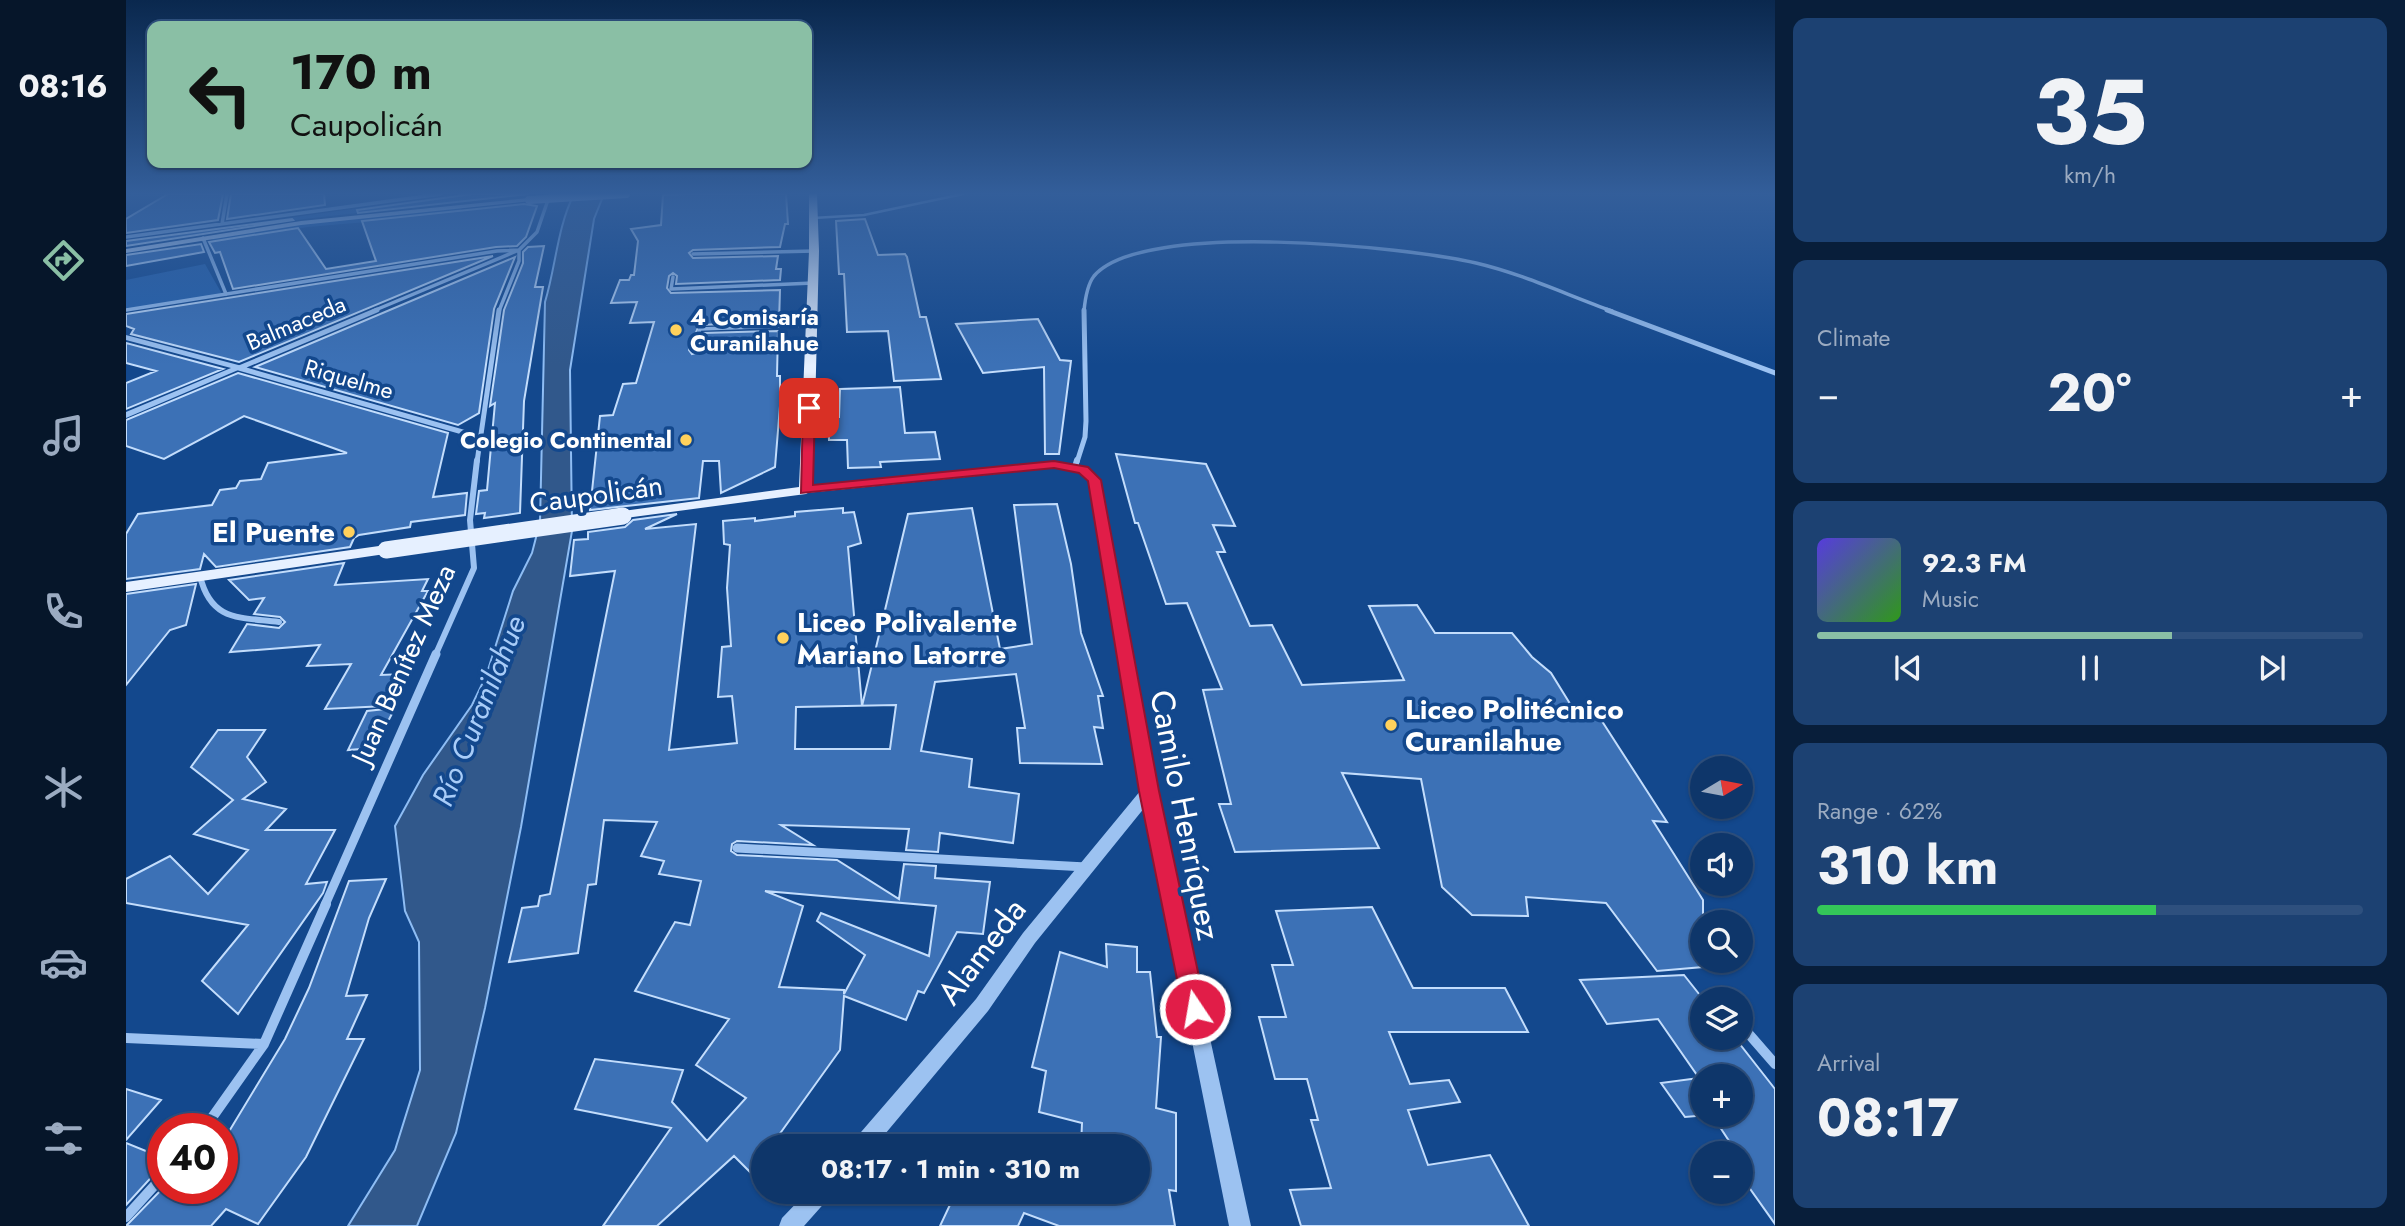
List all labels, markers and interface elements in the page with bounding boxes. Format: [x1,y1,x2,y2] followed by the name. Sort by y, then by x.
[290,37,432,107] text: 170 m
[2032,47,2148,178] text: 35
[175,49,266,140] icon: left
[18,63,108,109] text: 08:16
[290,102,443,148] text: Caupolicán
[2064,158,2116,192] text: km/h
[39,236,88,285] icon: directions
[241,287,351,359] street label: Balmaceda
[690,300,819,360] place label: 4 Comisaría Curanilahue
[1817,321,1890,355] text: Climate
[668,322,684,338] marker: 4 Comisaría Curanilahue
[301,350,398,408] street label: Riquelme
[2048,355,2132,431] text: 20°
[1817,366,1839,421] text: −
[2340,366,2363,421] text: +
[779,378,839,438] pin
[790,389,828,427] icon: arrive
[39,411,88,460] icon: music
[460,423,672,457] place label: Colegio Continental
[678,432,694,448] marker: Colegio Continental
[527,465,665,524] street label: Caupolicán
[212,512,335,553] place label: El Puente
[341,524,357,540] marker: El Puente
[1922,544,2026,582] text: 92.3 FM
[339,558,466,774] street label: Juan Benítez Meza
[1922,582,1979,616] text: Music
[39,587,88,636] icon: phone
[797,602,1017,675] place label: Liceo Polivalente Mariano Latorre
[421,609,536,813] water label: Río Curanilahue
[775,630,791,646] marker: Liceo Polivalente Mariano Latorre
[1889,649,1927,687] icon: previous
[2071,649,2109,687] icon: pause
[2253,649,2291,687] icon: next
[1138,686,1233,944] street label: Camilo Henríquez
[1405,689,1624,762] place label: Liceo Politécnico Curanilahue
[1383,717,1399,733] marker: Liceo Politécnico Curanilahue
[1690,756,1754,819] north arrow
[1690,756,1753,1204] map controls
[39,763,88,812] icon: climate
[1817,794,1942,828] text: Range · 62%
[1817,828,1998,904] text: 310 km
[1690,833,1753,896] button: sound
[926,888,1037,1014] street label: Alameda
[1690,910,1753,973] button: search
[39,938,88,987] icon: car
[1158,972,1232,1046] position arrow
[1690,987,1753,1050] button: layers
[1817,1046,1880,1080] text: Arrival
[1690,1064,1753,1127] button: +
[1817,1080,1959,1156] text: 08:17
[147,1113,238,1204] speed limit sign: 40
[39,1114,88,1163] icon: filters
[1690,1141,1753,1204] button: −
[821,1150,1080,1188] text: 08:17 · 1 min · 310 m

